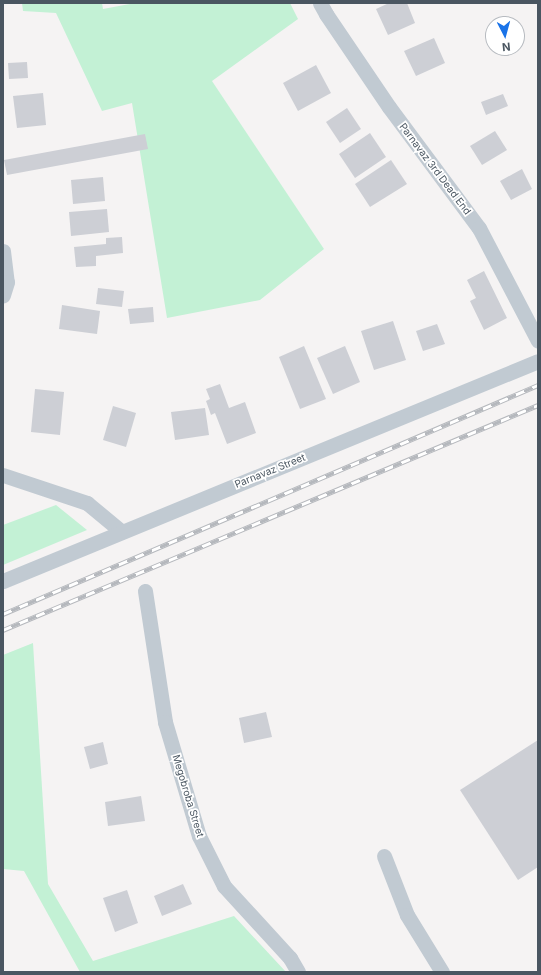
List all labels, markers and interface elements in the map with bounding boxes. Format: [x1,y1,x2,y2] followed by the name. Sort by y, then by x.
[485,16,525,56] north arrow
[501,40,511,54] text: N
[397,121,473,217] street label: Parnavaz 3rd Dead End
[233,451,307,491] street label: Parnavaz Street
[170,753,206,839] street label: Megobroba Street

